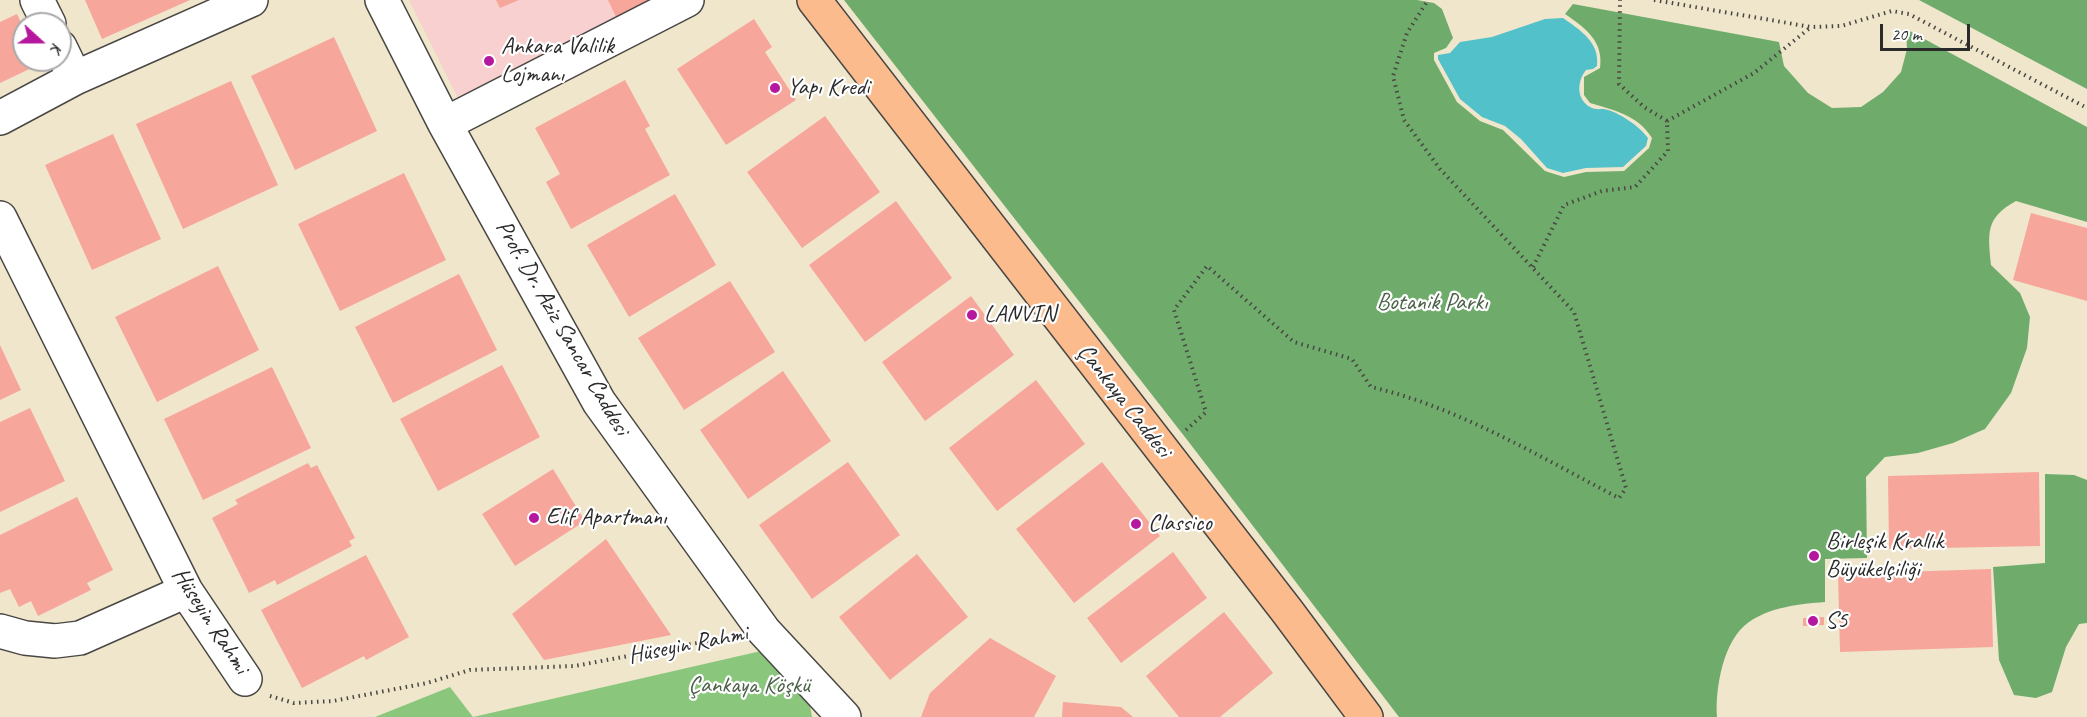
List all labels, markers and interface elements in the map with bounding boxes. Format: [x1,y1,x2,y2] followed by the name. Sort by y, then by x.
[12,12,72,72] north arrow
[1883,12,1973,50] scale bar
[1891,23,1922,45] text: 20 m
[501,33,614,89] place label: Ankara Valilik Lojmanı
[46,40,68,55] text: K
[482,54,496,68] marker: Ankara Valilik Lojmanı
[787,74,870,102] place label: Yapı Kredi
[768,81,782,95] marker: Yapı Kredi
[489,215,635,441] street label: Prof. Dr. Aziz Sancar Caddesi
[1377,289,1487,317] park label: Botanik Parkı
[984,301,1056,329] place label: LANVIN
[965,308,979,322] marker: LANVIN
[1071,338,1177,464] street label: Çankaya Caddesi
[546,504,667,532] place label: Elif Apartmanı
[1148,510,1212,538] place label: Classico
[527,511,541,525] marker: Elif Apartmanı
[1129,517,1143,531] marker: Classico
[1826,528,1943,584] place label: Birleşik Krallık Büyükelçiliği
[1807,549,1821,563] marker: Birleşik Krallık Büyükelçiliği
[165,562,255,680] street label: Hüseyin Rahmi
[1825,607,1847,635] place label: S5
[1806,614,1820,628] marker: S5
[626,619,750,671] street label: Hüseyin Rahmi
[688,672,810,700] park label: Çankaya Köşkü

